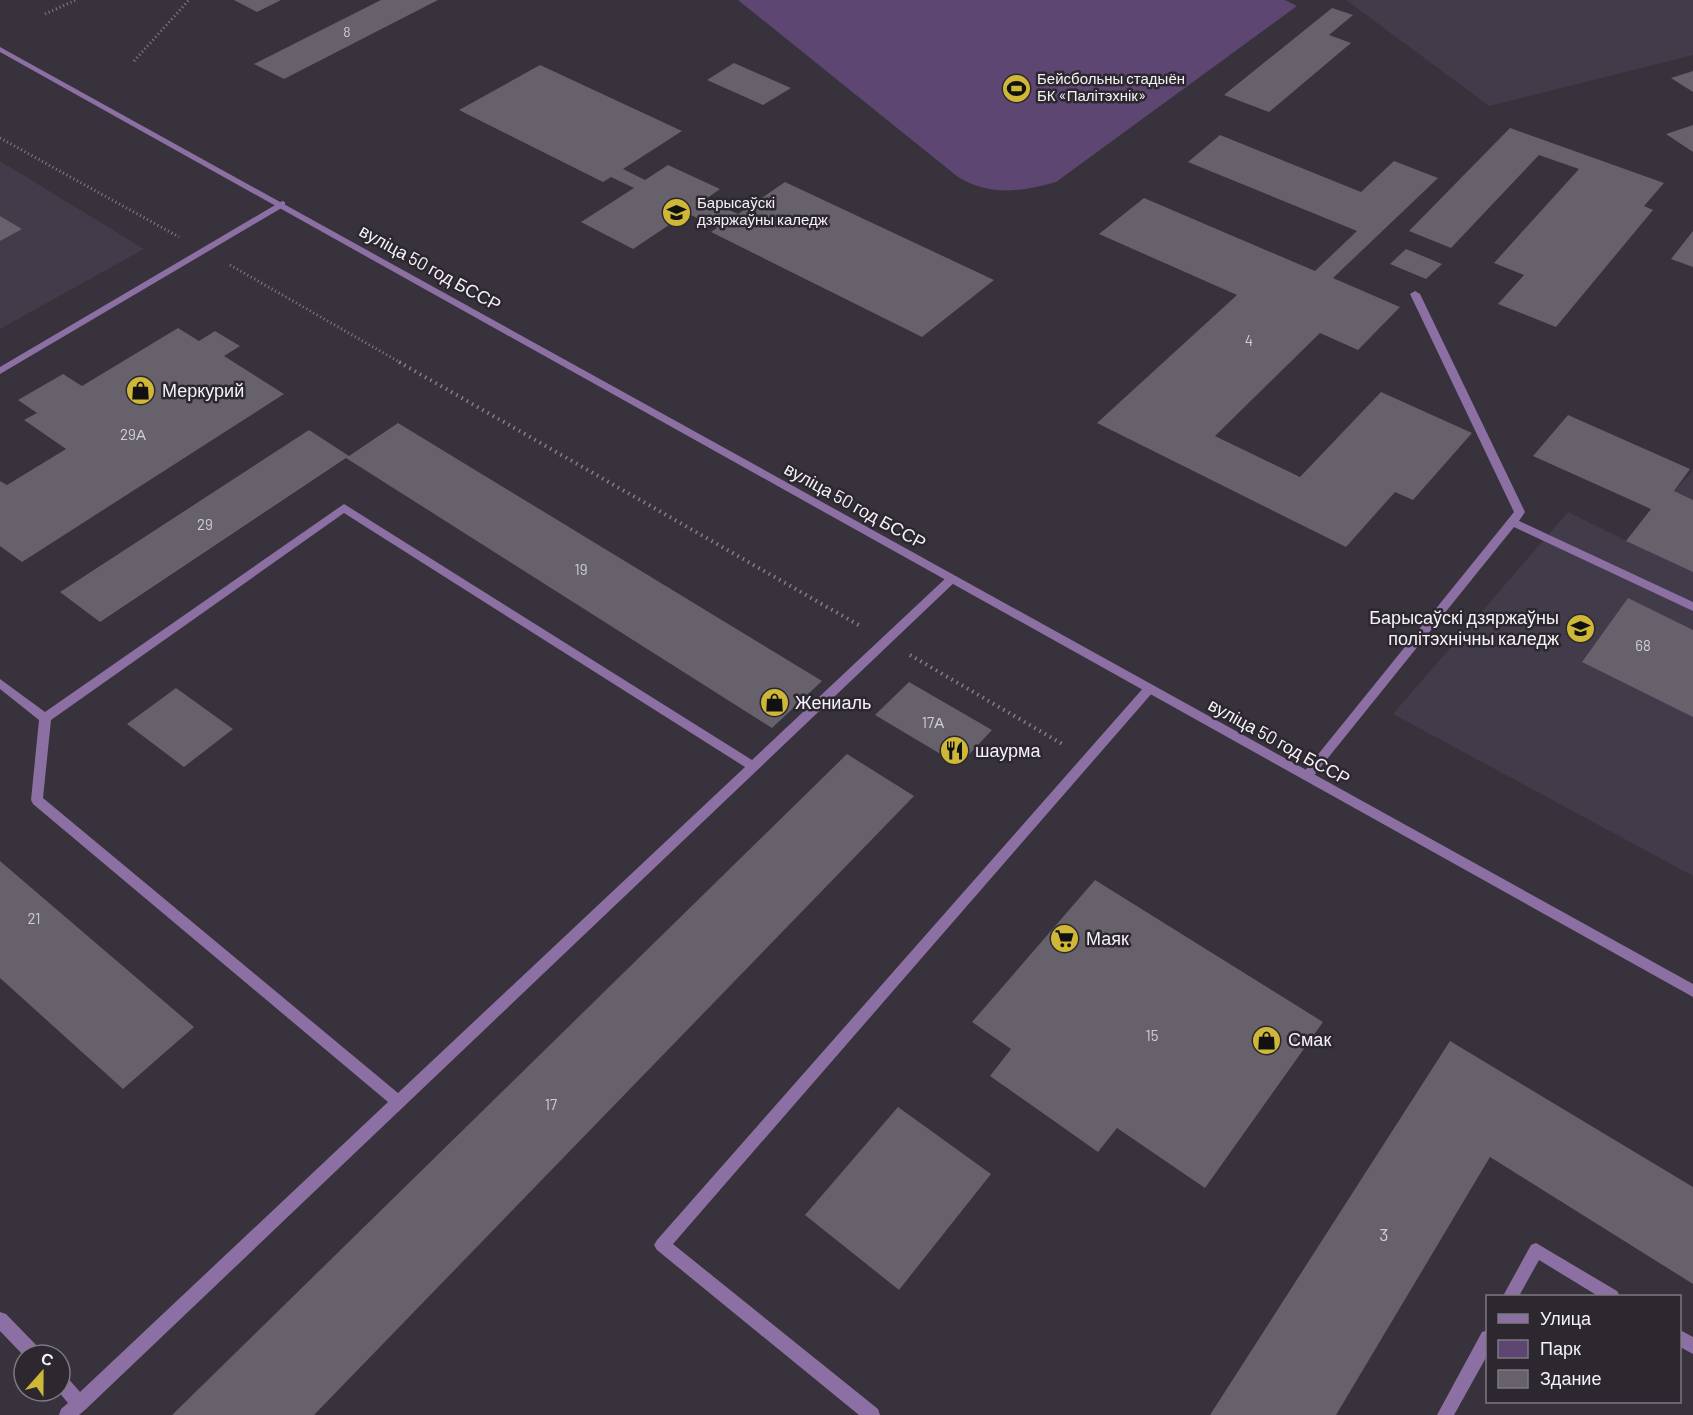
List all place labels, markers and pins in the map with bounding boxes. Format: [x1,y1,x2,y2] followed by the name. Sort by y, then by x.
[1037,69,1185,104] place label: Бейсбольны стадыён БК «Палітэхнік»
[1000,72,1032,104] sports icon: Бейсбольны стадыён БК «Палітэхнік»
[697,193,828,228] place label: Барысаўскі дзяржаўны каледж
[660,196,692,228] school or university icon: Барысаўскі дзяржаўны каледж
[125,375,157,407] shop icon: Меркурий
[162,379,244,401] place label: Меркурий
[1369,606,1559,649] place label: Барысаўскі дзяржаўны політэхнічны каледж
[1564,612,1596,644] school or university icon: Барысаўскі дзяржаўны політэхнічны каледж
[758,687,790,719] shop icon: Жениаль
[795,691,871,713] place label: Жениаль
[938,735,970,767] restaurant icon: шаурма
[975,739,1041,761] place label: шаурма
[1049,923,1081,955] supermarket icon: Маяк
[1086,927,1129,949] place label: Маяк
[1251,1024,1283,1056] shop icon: Смак
[1288,1028,1331,1050] place label: Смак

